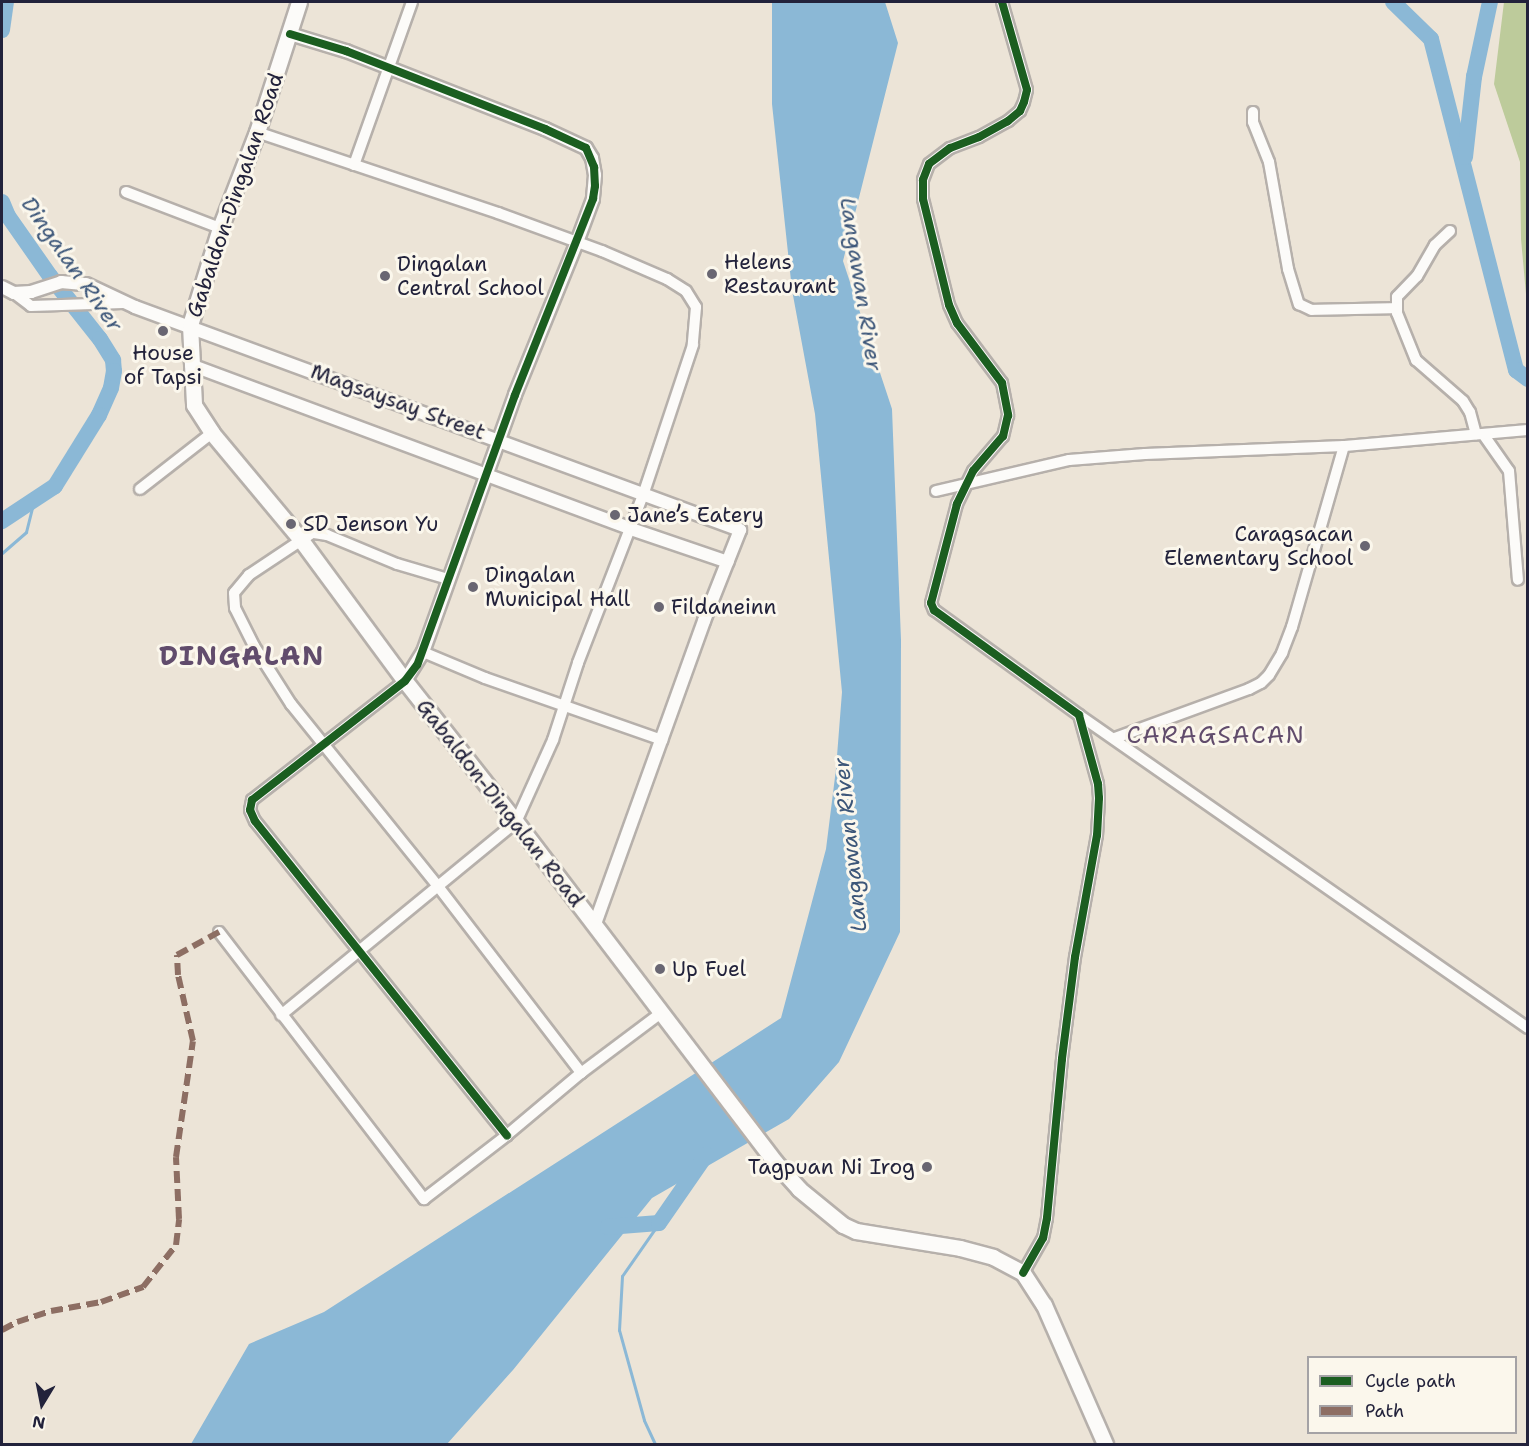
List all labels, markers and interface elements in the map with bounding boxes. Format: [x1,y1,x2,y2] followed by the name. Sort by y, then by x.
[181,69,289,321] street label: Gabaldon-Dingalan Road
[16,191,128,337] water label: Dingalan River
[834,195,888,373] water label: Langawan River
[724,249,836,299] place label: Helens Restaurant
[397,251,544,301] place label: Dingalan Central School
[705,267,719,281] marker: Helens Restaurant
[378,269,392,283] marker: Dingalan Central School
[156,324,170,338] marker: House of Tapsi
[124,340,202,390] place label: House of Tapsi
[307,359,489,445] street label: Magsaysay Street
[627,502,764,528] place label: Jane’s Eatery
[608,508,622,522] marker: Jane’s Eatery
[303,511,438,537] place label: SD Jenson Yu
[284,517,298,531] marker: SD Jenson Yu
[1164,521,1353,571] place label: Caragsacan Elementary School
[1358,539,1372,553] marker: Caragsacan Elementary School
[485,562,630,612] place label: Dingalan Municipal Hall
[466,580,480,594] marker: Dingalan Municipal Hall
[671,594,776,620] place label: Fildaneinn
[652,600,666,614] marker: Fildaneinn
[159,640,325,672] district label: DINGALAN
[411,694,589,912] street label: Gabaldon-Dingalan Road
[1127,722,1305,750] district label: CARAGSACAN
[828,757,872,933] water label: Langawan River
[672,956,746,982] place label: Up Fuel
[653,962,667,976] marker: Up Fuel
[748,1154,915,1180] place label: Tagpuan Ni Irog
[920,1160,934,1174] marker: Tagpuan Ni Irog
[1307,1356,1517,1434] legend
[1365,1369,1456,1393] text: Cycle path
[12,1374,72,1434] north arrow
[1365,1399,1404,1423] text: Path
[31,1411,47,1434] text: N

